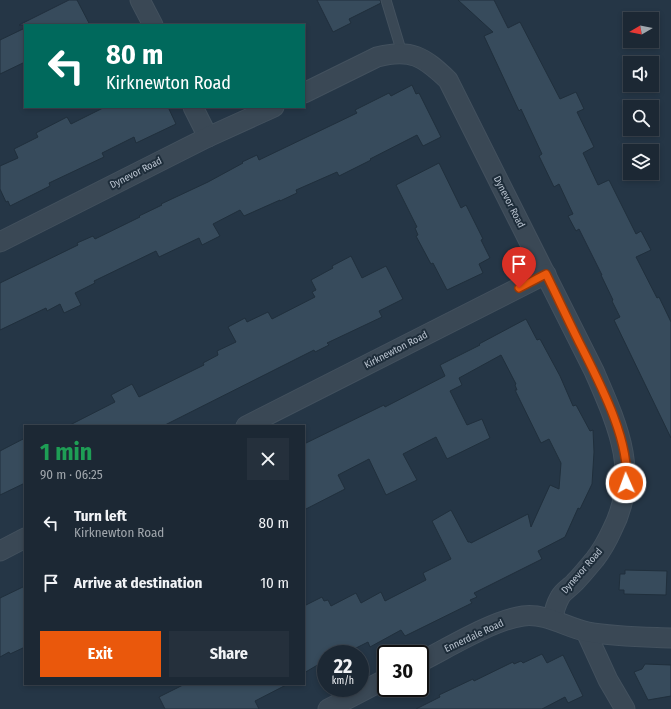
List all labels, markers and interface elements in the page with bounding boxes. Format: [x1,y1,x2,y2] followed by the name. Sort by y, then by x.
[623,12,659,48] north arrow
[623,12,659,180] map controls
[106,38,163,71] text: 80 m
[40,40,92,92] icon: left
[623,56,659,92] button: sound
[106,72,231,94] text: Kirknewton Road
[623,100,659,136] button: search
[623,144,659,180] button: layers
[108,155,164,191] street label: Dynevor Road
[491,174,527,230] street label: Dynevor Road
[502,247,536,288] pin
[508,253,530,275] icon: arrive
[362,329,430,371] street label: Kirknewton Road
[40,438,92,466] text: 1 min
[247,438,289,480] button: close
[605,462,647,504] position arrow
[40,467,103,482] text: 90 m · 06:25
[74,507,127,525] text: Turn left
[40,512,62,534] icon: left
[259,514,289,532] text: 80 m
[74,525,164,540] text: Kirknewton Road
[559,546,605,596] street label: Dynevor Road
[40,572,62,594] icon: arrive
[74,574,202,592] text: Arrive at destination
[260,574,289,592] text: 10 m
[442,617,506,655] street label: Ennerdale Road
[40,631,161,677] button: Exit
[169,631,289,677] button: Share
[377,645,429,697] speed limit sign: 30
[334,654,352,678] text: 22
[332,675,354,687] text: km/h

